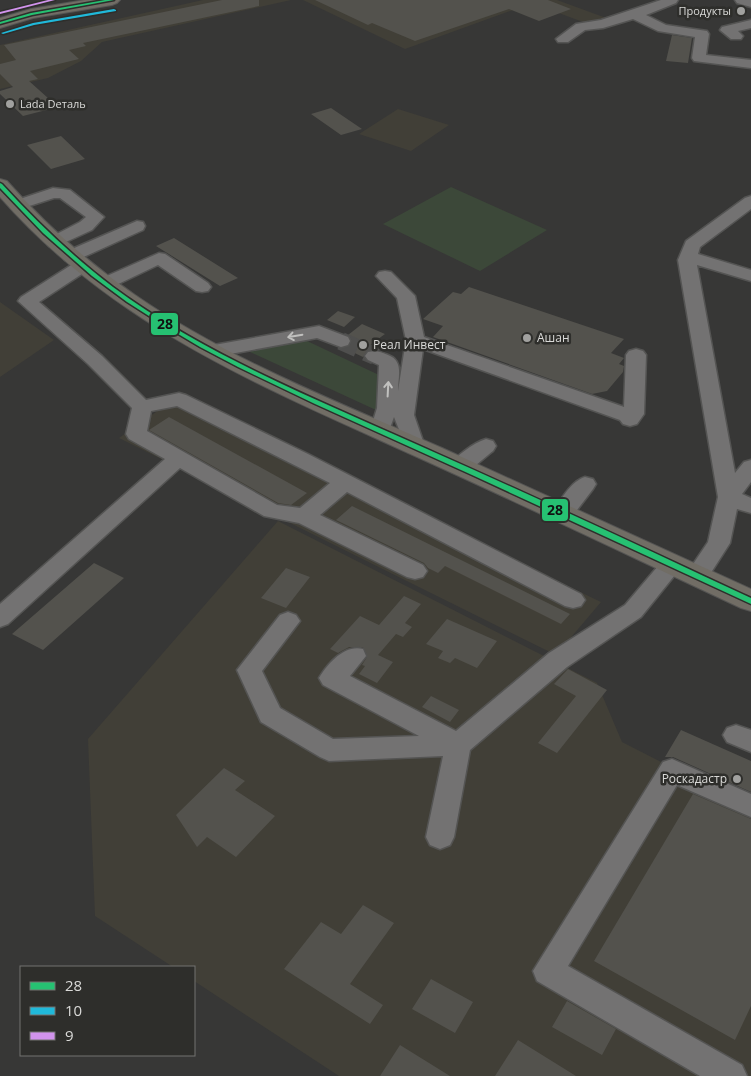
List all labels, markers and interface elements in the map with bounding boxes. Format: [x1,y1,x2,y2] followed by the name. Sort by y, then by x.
[679,3,731,18] place label: Продукты
[735,5,747,17] marker: Продукты
[20,96,86,111] place label: Lada Dеталь
[4,98,16,110] marker: Lada Dеталь
[150,312,179,336] line badge: 28
[157,314,173,333] text: 28
[537,329,570,346] place label: Ашан
[287,332,303,341] one-way arrow
[521,332,533,344] marker: Ашан
[373,336,446,353] place label: Реал Инвест
[357,339,369,351] marker: Реал Инвест
[383,382,392,398] one-way arrow
[541,498,569,522] line badge: 28
[547,500,563,519] text: 28
[662,770,727,787] place label: Роскадастр
[731,773,743,785] marker: Роскадастр
[20,966,195,1056] legend
[65,975,82,995] text: 28
[65,1000,82,1020] text: 10
[65,1025,74,1045] text: 9

